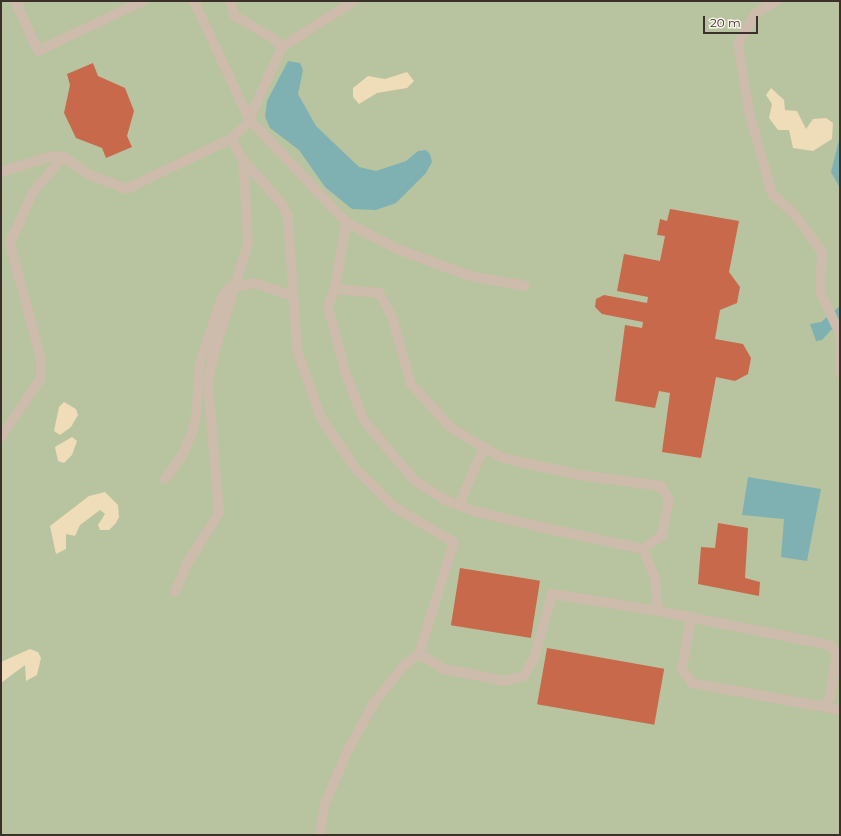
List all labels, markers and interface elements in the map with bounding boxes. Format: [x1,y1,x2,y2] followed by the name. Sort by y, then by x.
[705,8,760,34] scale bar
[710,15,741,30] text: 20 m

